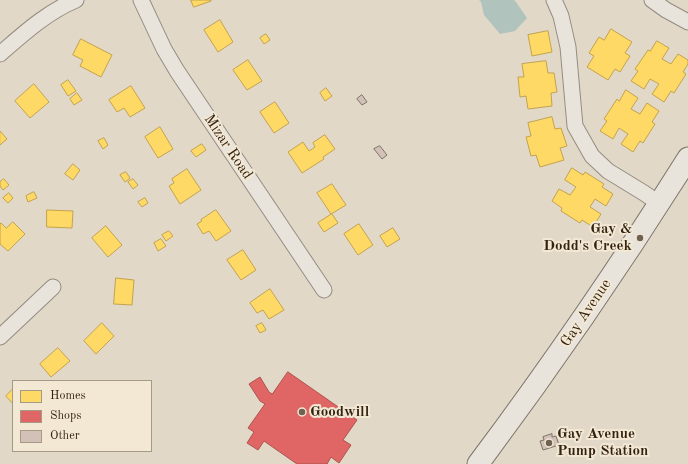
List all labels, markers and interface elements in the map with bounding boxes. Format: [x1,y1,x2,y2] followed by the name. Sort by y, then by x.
[200,111,256,183] street label: Mizar Road
[543,220,632,255] place label: Gay & Dodd's Creek
[635,233,645,243] marker: Gay & Dodd's Creek
[557,276,615,350] street label: Gay Avenue
[12,380,152,452] legend
[50,390,86,402] text: Homes
[310,403,369,421] place label: Goodwill
[297,407,307,417] marker: Goodwill
[50,410,81,422] text: Shops
[557,425,648,460] place label: Gay Avenue Pump Station
[50,430,80,442] text: Other
[544,438,554,448] marker: Gay Avenue Pump Station

